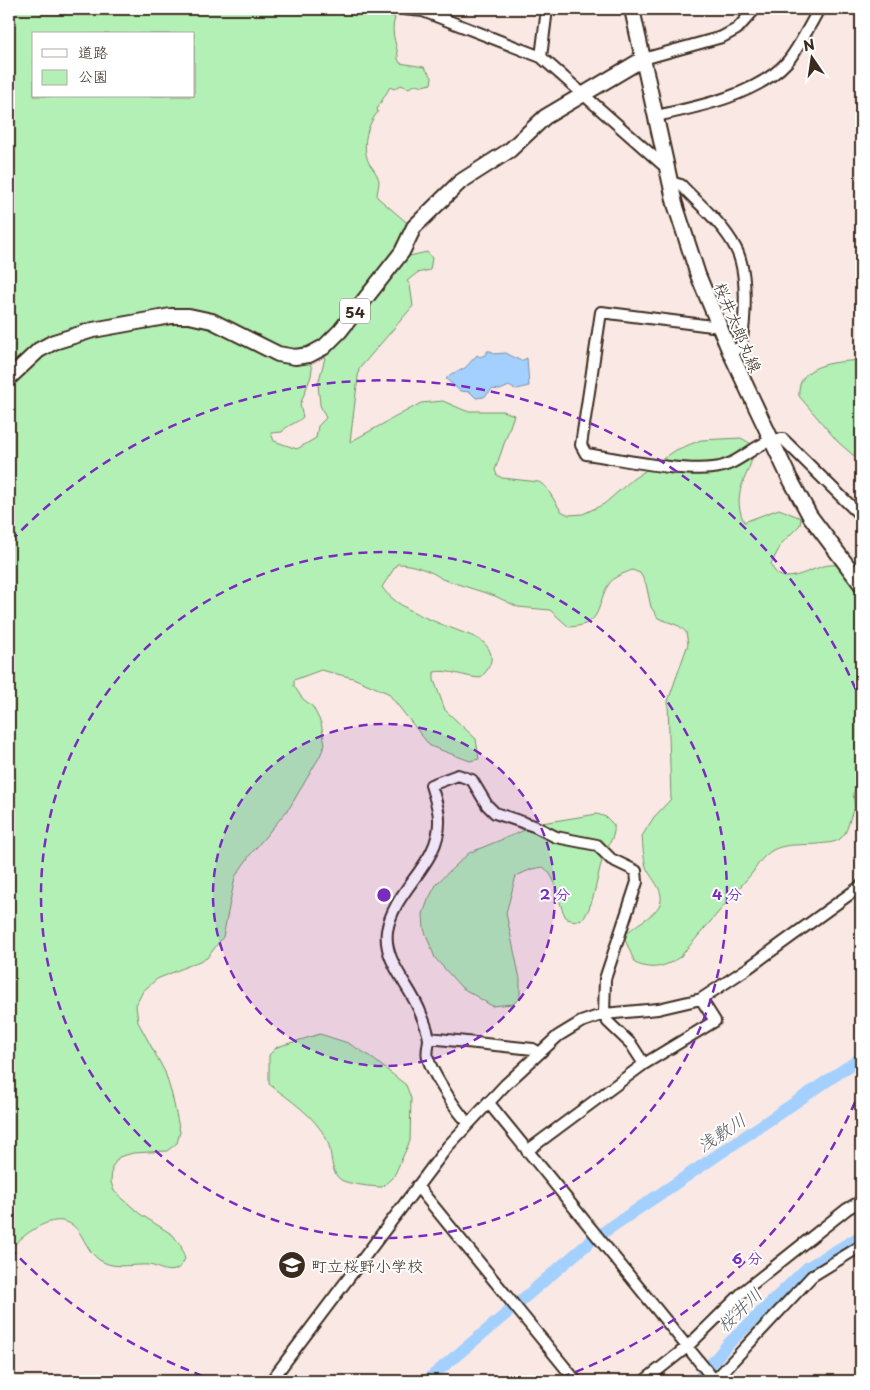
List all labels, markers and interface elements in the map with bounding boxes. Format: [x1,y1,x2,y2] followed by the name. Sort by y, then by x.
[32,32,195,98] legend
[788,32,838,82] north arrow
[801,33,817,56] text: N
[78,40,108,63] text: 道路
[78,64,108,87] text: 公園
[709,278,769,376] street label: 桜井太郎丸線
[340,298,370,324] road number: 54
[540,882,570,905] text: 2 分
[712,882,742,905] text: 4 分
[375,886,393,904] centre of rings
[691,1106,751,1158] water label: 浅敷川
[732,1246,762,1269] text: 6 分
[277,1250,307,1280] school or university icon: 町立桜野小学校
[311,1253,423,1277] place label: 町立桜野小学校
[710,1281,768,1337] water label: 桜井川

